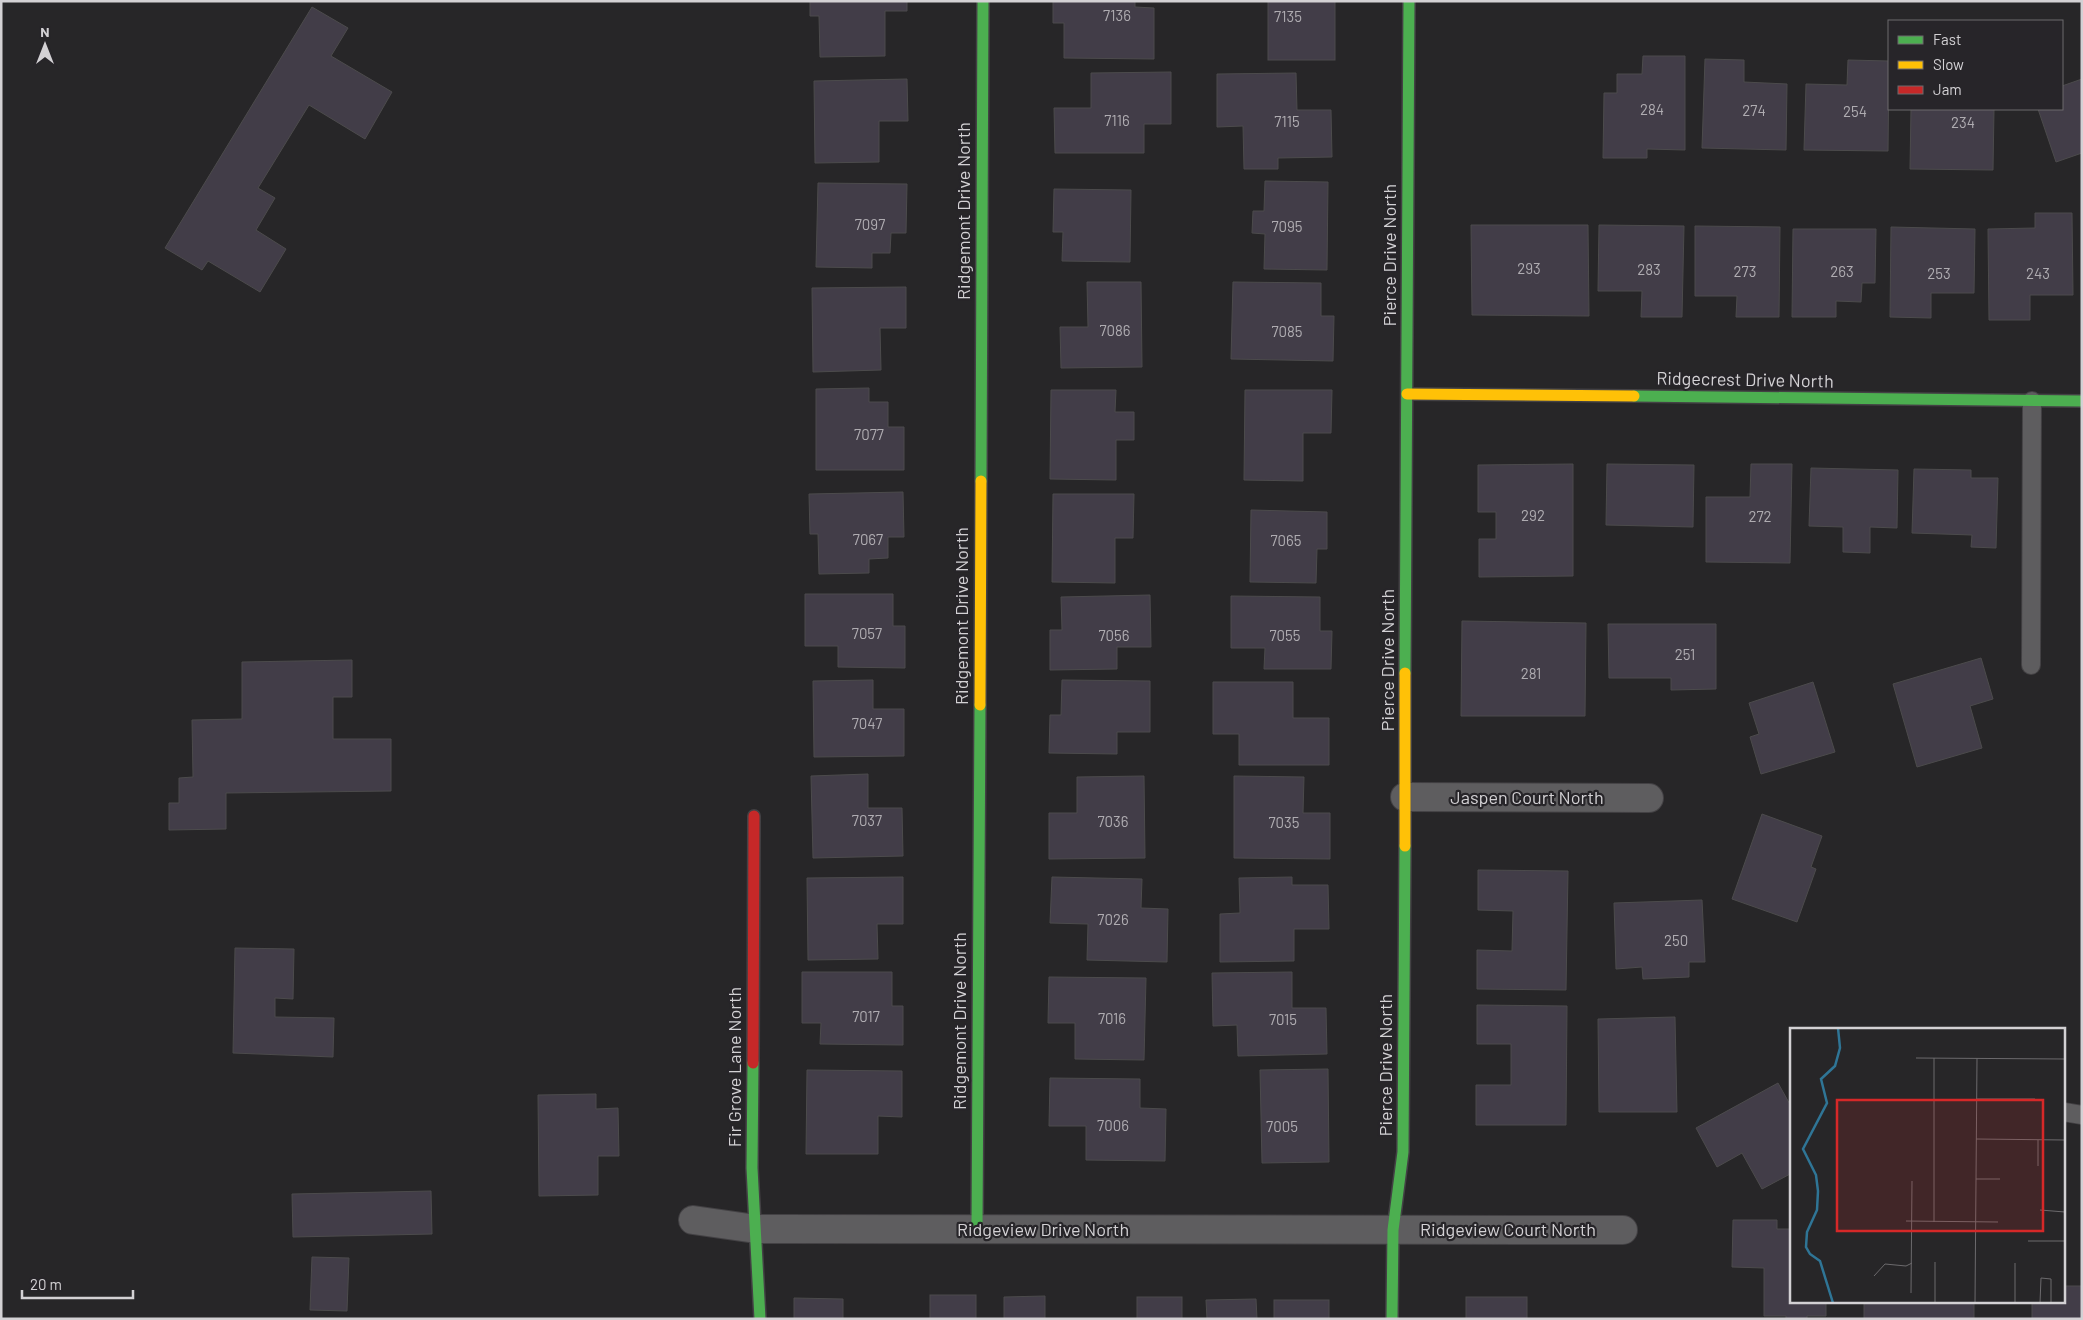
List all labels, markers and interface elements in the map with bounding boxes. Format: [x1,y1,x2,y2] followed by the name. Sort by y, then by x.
[1103,6,1131,24] house number: 7136
[1274,7,1302,25] house number: 7135
[20,20,70,70] north arrow
[1888,20,2063,110] legend
[40,23,50,40] text: N
[1933,30,1961,48] text: Fast
[1933,55,1964,73] text: Slow
[1933,80,1962,98] text: Jam
[1640,100,1664,118] house number: 284
[1742,101,1766,119] house number: 274
[1843,102,1867,120] house number: 254
[1104,111,1130,129] house number: 7116
[1274,112,1300,130] house number: 7115
[1951,113,1975,131] house number: 234
[952,122,974,300] street label: Ridgemont Drive North
[1378,184,1400,326] street label: Pierce Drive North
[855,215,885,233] house number: 7097
[1271,217,1303,235] house number: 7095
[1517,259,1541,277] house number: 293
[1637,260,1661,278] house number: 283
[1734,262,1756,280] house number: 273
[1830,262,1854,280] house number: 263
[1927,264,1951,282] house number: 253
[2026,264,2050,282] house number: 243
[1099,321,1131,339] house number: 7086
[1271,322,1303,340] house number: 7085
[1656,366,1834,392] street label: Ridgecrest Drive North
[854,425,884,443] house number: 7077
[1521,506,1545,524] house number: 292
[1748,507,1772,525] house number: 272
[950,527,972,705] street label: Ridgemont Drive North
[853,530,883,548] house number: 7067
[1270,531,1302,549] house number: 7065
[1376,589,1398,731] street label: Pierce Drive North
[852,624,882,642] house number: 7057
[1098,626,1130,644] house number: 7056
[1270,626,1301,644] house number: 7055
[1675,645,1695,663] house number: 251
[1521,664,1541,682] house number: 281
[852,714,882,732] house number: 7047
[1450,786,1604,808] street label: Jaspen Court North
[852,811,882,829] house number: 7037
[1097,812,1129,830] house number: 7036
[1268,813,1300,831] house number: 7035
[1097,910,1129,928] house number: 7026
[1664,931,1688,949] house number: 250
[948,932,970,1110] street label: Ridgemont Drive North
[723,987,745,1147] street label: Fir Grove Lane North
[1374,994,1396,1136] street label: Pierce Drive North
[852,1007,880,1025] house number: 7017
[1098,1009,1126,1027] house number: 7016
[1269,1010,1297,1028] house number: 7015
[1790,1028,2066,1302] inset map
[1097,1116,1129,1134] house number: 7006
[1266,1117,1298,1135] house number: 7005
[957,1218,1129,1240] street label: Ridgeview Drive North
[1420,1218,1596,1240] street label: Ridgeview Court North
[22,1268,134,1300] scale bar
[30,1275,62,1293] text: 20 m

